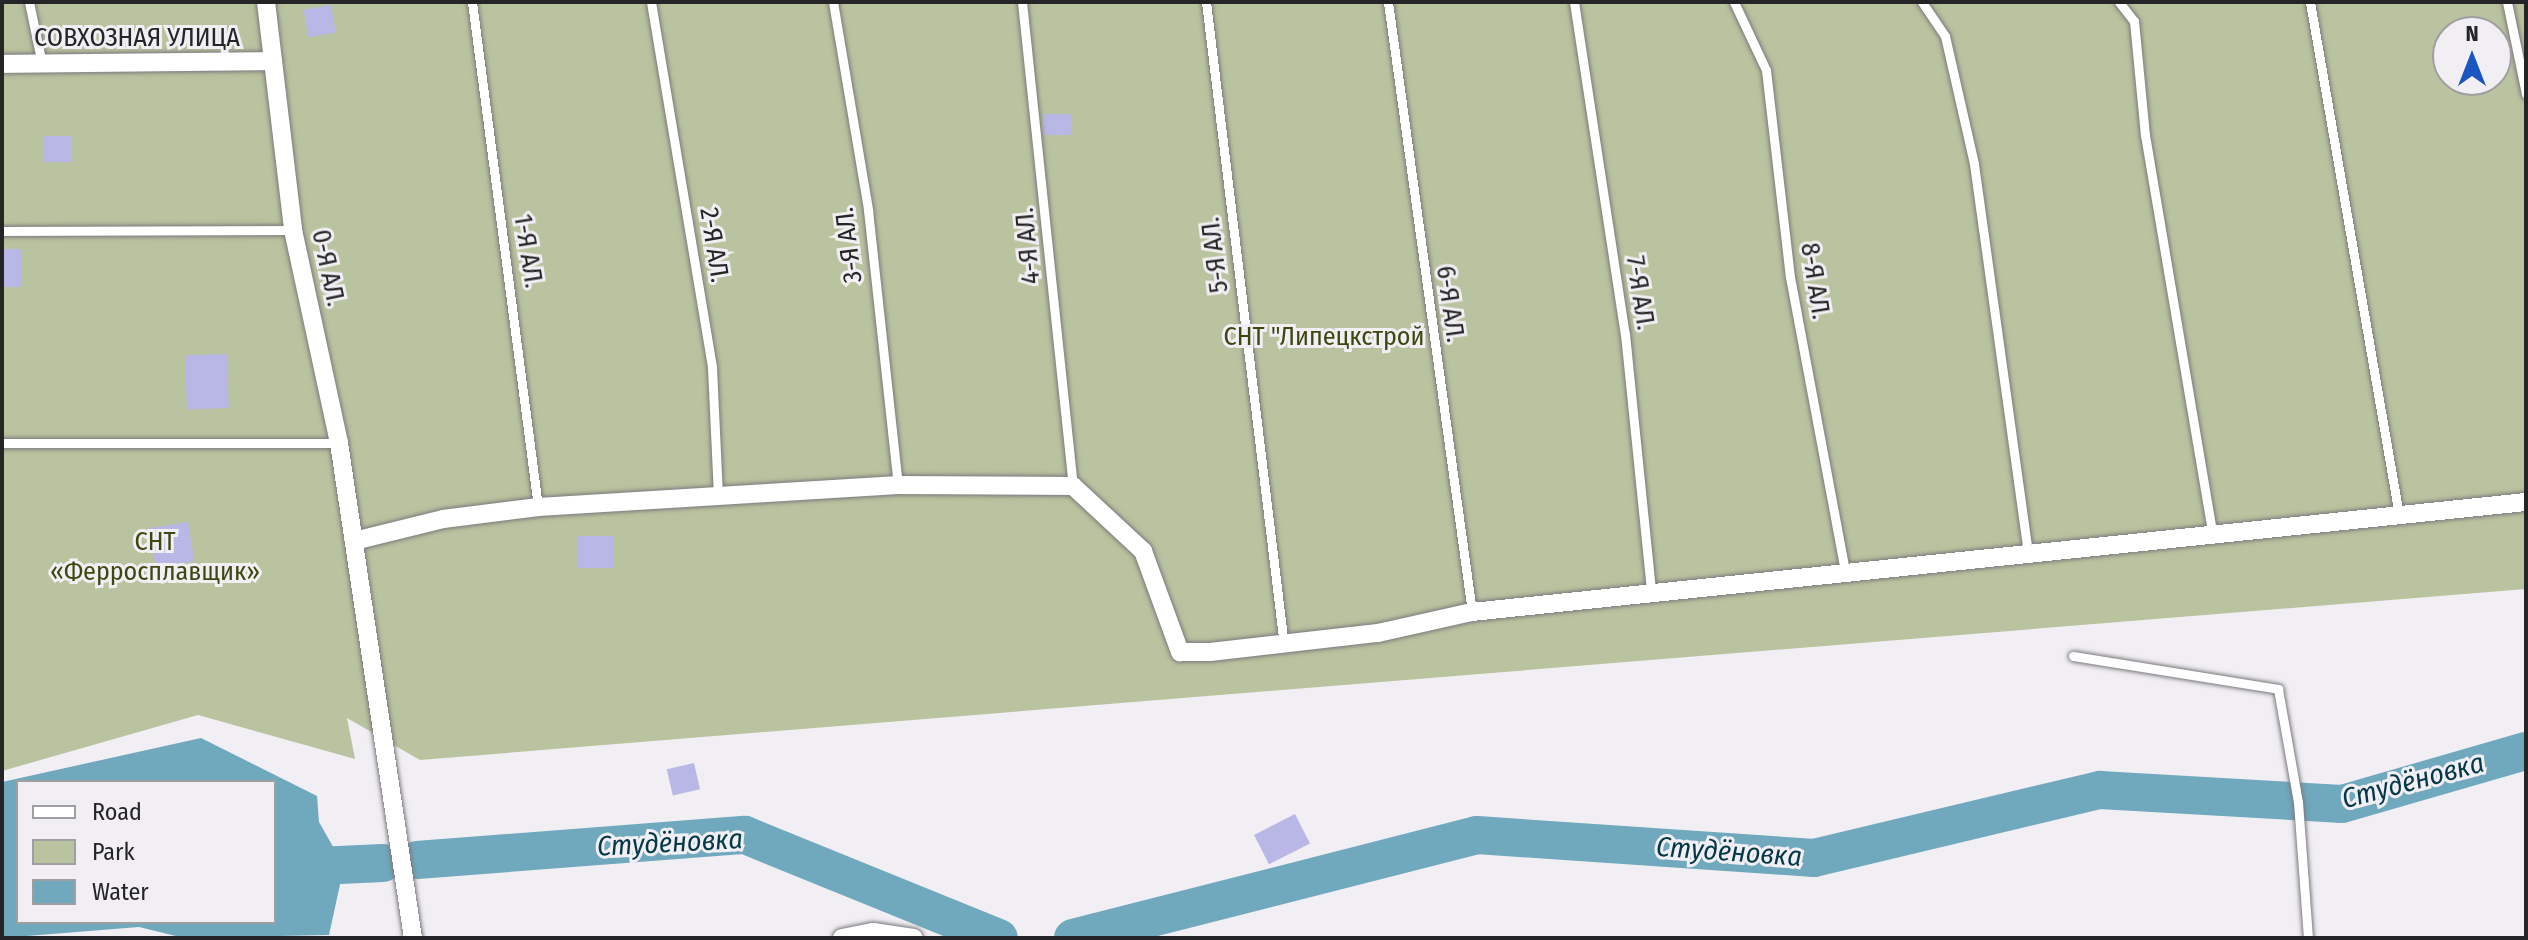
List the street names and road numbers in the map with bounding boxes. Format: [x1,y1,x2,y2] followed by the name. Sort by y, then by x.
[34,22,240,54] street label: СОВХОЗНАЯ УЛИЦА
[693,205,735,285] street label: 2-Я АЛ.
[829,205,869,285] street label: 3-Я АЛ.
[1009,206,1047,286] street label: 4-Я АЛ.
[507,212,549,290] street label: 1-Я АЛ.
[1195,215,1235,295] street label: 5-Я АЛ.
[305,227,351,309] street label: 0-Я АЛ.
[1794,241,1836,321] street label: 8-Я АЛ.
[1619,254,1661,332] street label: 7-Я АЛ.
[1429,264,1471,344] street label: 6-Я АЛ.

